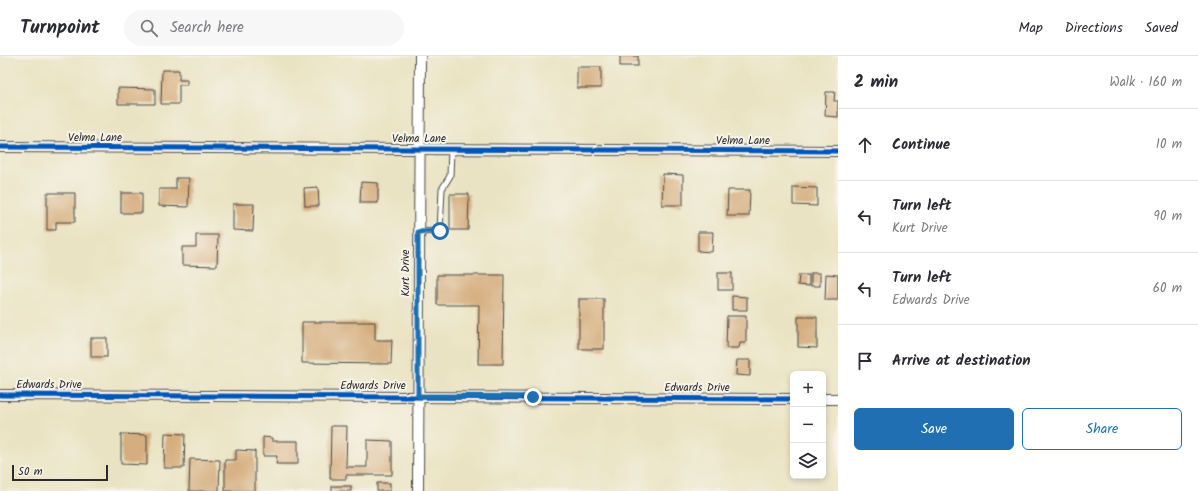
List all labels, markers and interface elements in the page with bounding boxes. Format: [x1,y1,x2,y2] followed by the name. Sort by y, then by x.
[124,10,404,46] search box
[20,13,100,43] text: Turnpoint
[170,16,244,40] text: Search here
[138,17,160,39] icon: search
[1018,17,1043,39] text: Map
[1065,17,1123,39] text: Directions
[1145,17,1178,39] text: Saved
[854,69,898,96] text: 2 min
[1110,72,1182,93] text: Walk · 160 m
[68,129,122,147] street label: Velma Lane
[392,130,446,148] street label: Velma Lane
[716,132,770,150] street label: Velma Lane
[892,133,950,157] text: Continue
[854,134,876,156] icon: ahead
[1156,134,1182,155] text: 10 m
[892,194,952,218] text: Turn left
[854,206,876,228] icon: left
[1154,206,1182,227] text: 90 m
[892,218,948,239] text: Kurt Drive
[431,222,449,240] route start
[397,249,415,297] street label: Kurt Drive
[892,266,952,290] text: Turn left
[854,278,876,300] icon: left
[1153,278,1182,299] text: 60 m
[892,290,970,311] text: Edwards Drive
[892,349,1031,373] text: Arrive at destination
[854,350,876,372] icon: arrive
[790,371,826,479] map controls
[790,371,826,407] button: +
[16,376,82,394] street label: Edwards Drive
[340,377,406,395] street label: Edwards Drive
[664,379,730,397] street label: Edwards Drive
[524,388,542,406] route end
[790,407,826,443] button: −
[854,408,1014,450] button: Save
[1022,408,1182,450] button: Share
[790,443,826,479] button: layers
[12,463,108,482] scale bar
[18,463,43,481] text: 50 m

